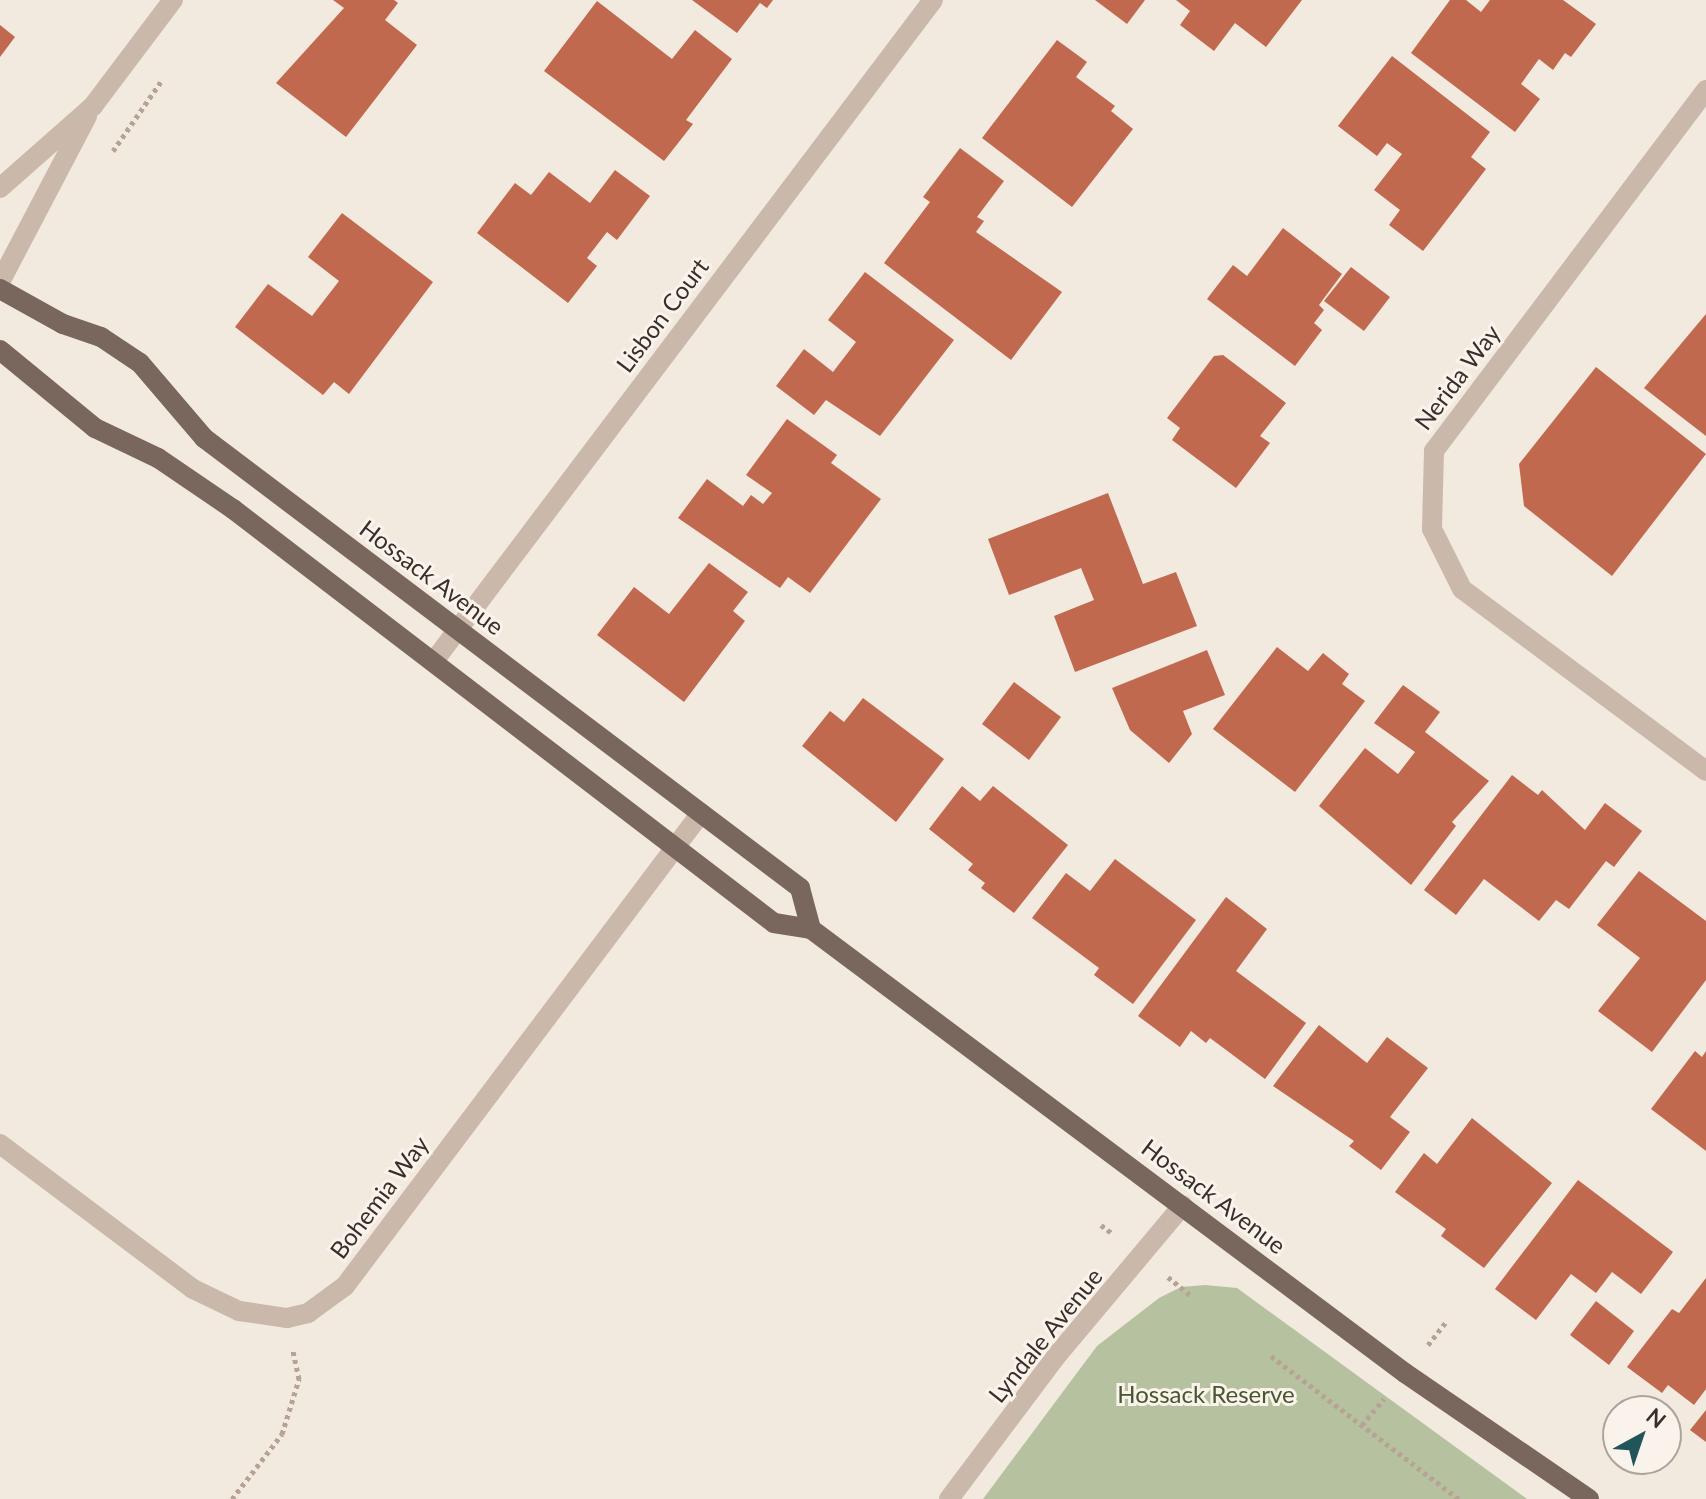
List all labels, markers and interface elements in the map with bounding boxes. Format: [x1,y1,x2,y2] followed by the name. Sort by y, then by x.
[610,252,714,378] street label: Lisbon Court
[1408,319,1506,435] street label: Nerida Way
[354,513,510,641] street label: Hossack Avenue
[324,1130,434,1264] street label: Bohemia Way
[1136,1132,1292,1260] street label: Hossack Avenue
[982,1262,1108,1408] street label: Lyndale Avenue
[1117,1380,1295,1408] park label: Hossack Reserve
[1602,1395,1682,1475] north arrow
[1641,1402,1672,1434] text: N

